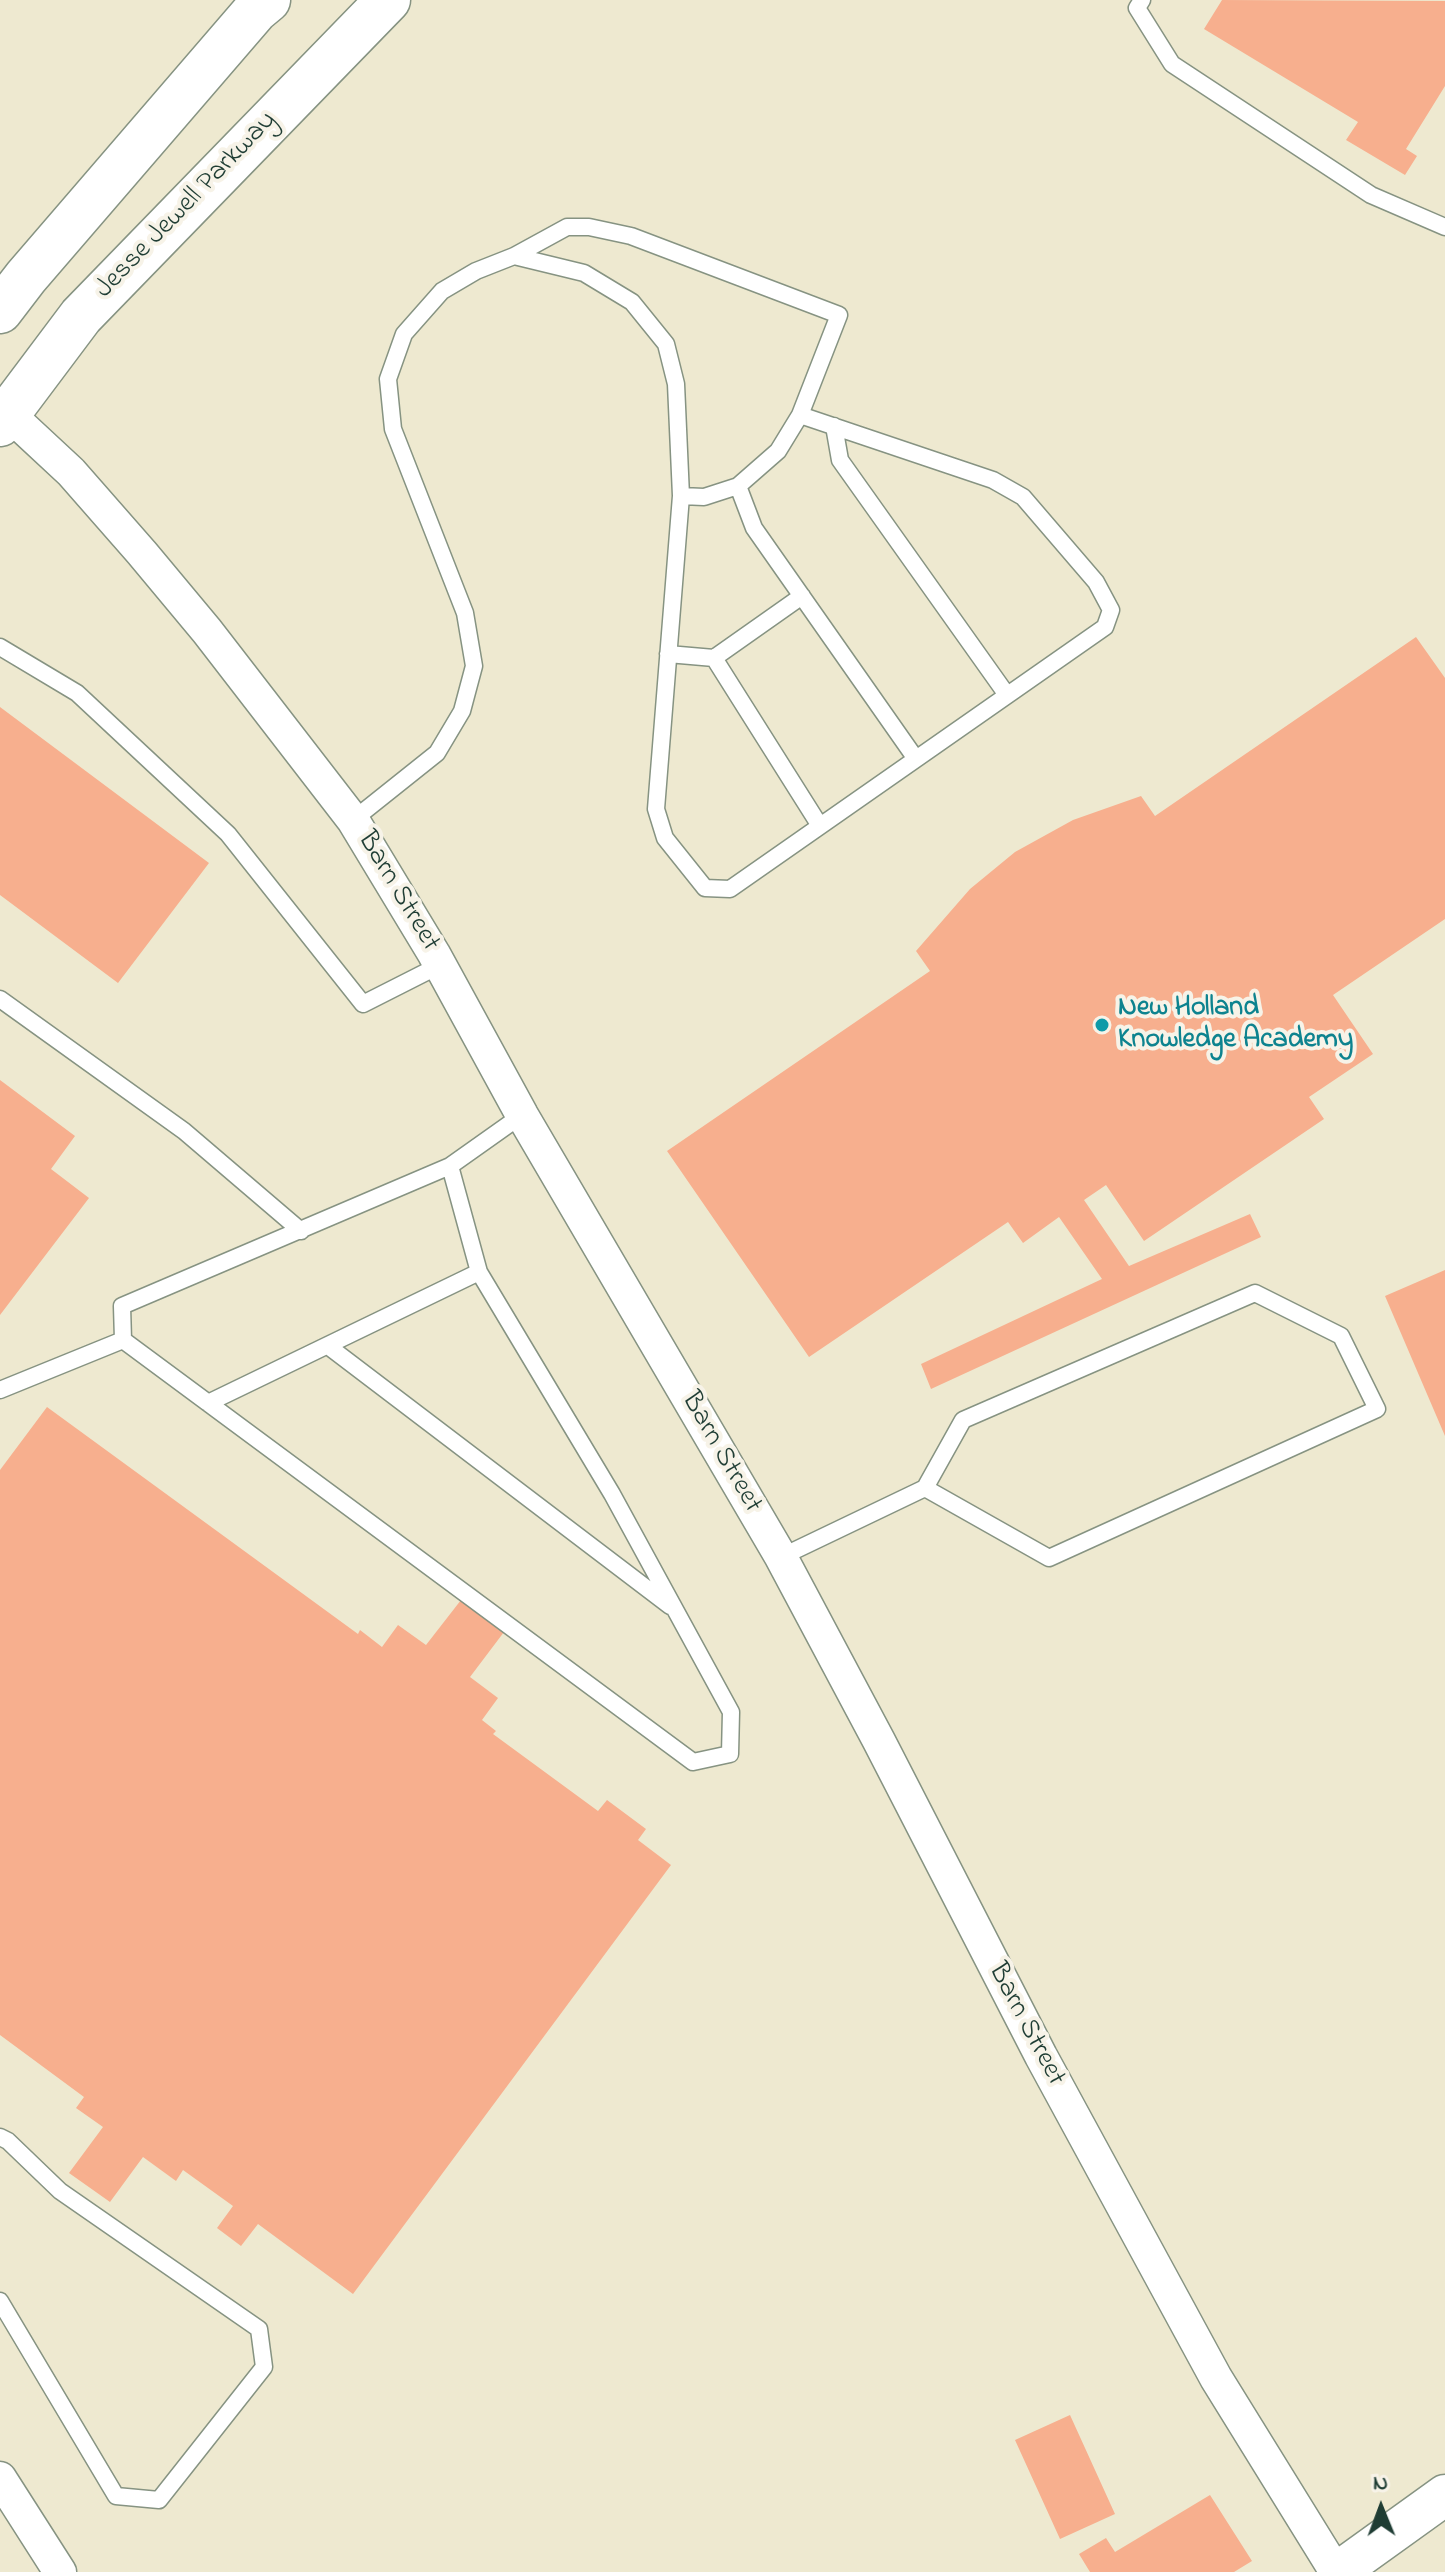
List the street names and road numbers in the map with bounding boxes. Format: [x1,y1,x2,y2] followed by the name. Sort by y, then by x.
[89,105,285,307] street label: Jesse Jewell Parkway
[348,826,446,958] street label: Barn Street
[672,1387,768,1519] street label: Barn Street
[979,1958,1071,2092] street label: Barn Street

